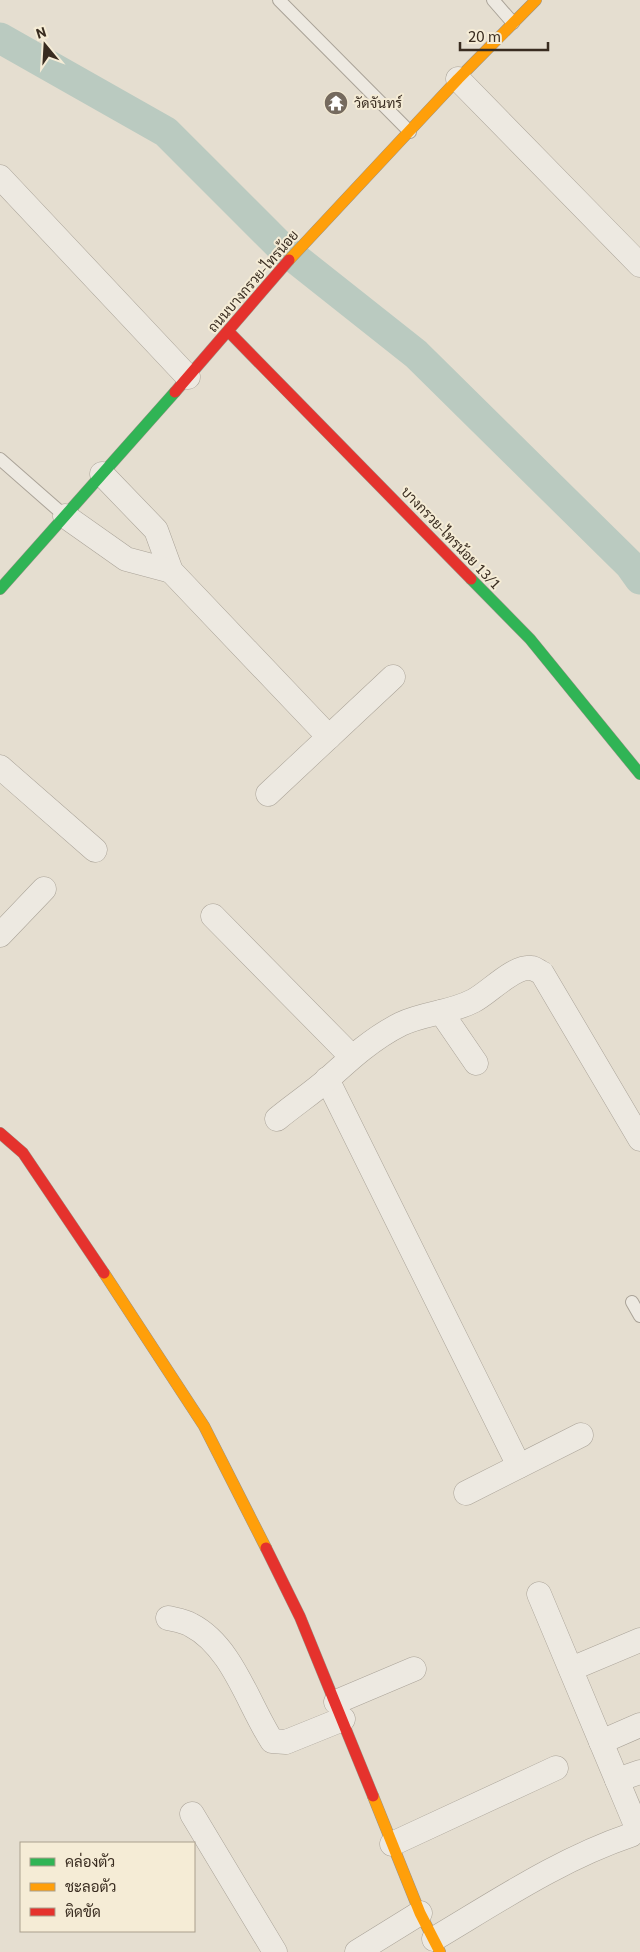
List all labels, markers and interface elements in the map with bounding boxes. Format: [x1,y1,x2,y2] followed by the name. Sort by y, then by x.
[20,20,70,70] north arrow
[460,20,548,52] scale bar
[33,22,48,42] text: N
[468,26,501,45] text: 20 m
[323,90,349,116] temple icon: วัดจันทร์
[354,93,402,111] place label: วัดจันทร์
[203,226,302,335] street label: ถนนบางกรวย-ไทรน้อย
[398,482,505,592] street label: บางกรวย-ไทรน้อย 13/1
[20,1842,195,1932] legend
[65,1851,115,1870] text: คล่องตัว
[65,1876,116,1895] text: ชะลอตัว
[65,1901,101,1920] text: ติดขัด

